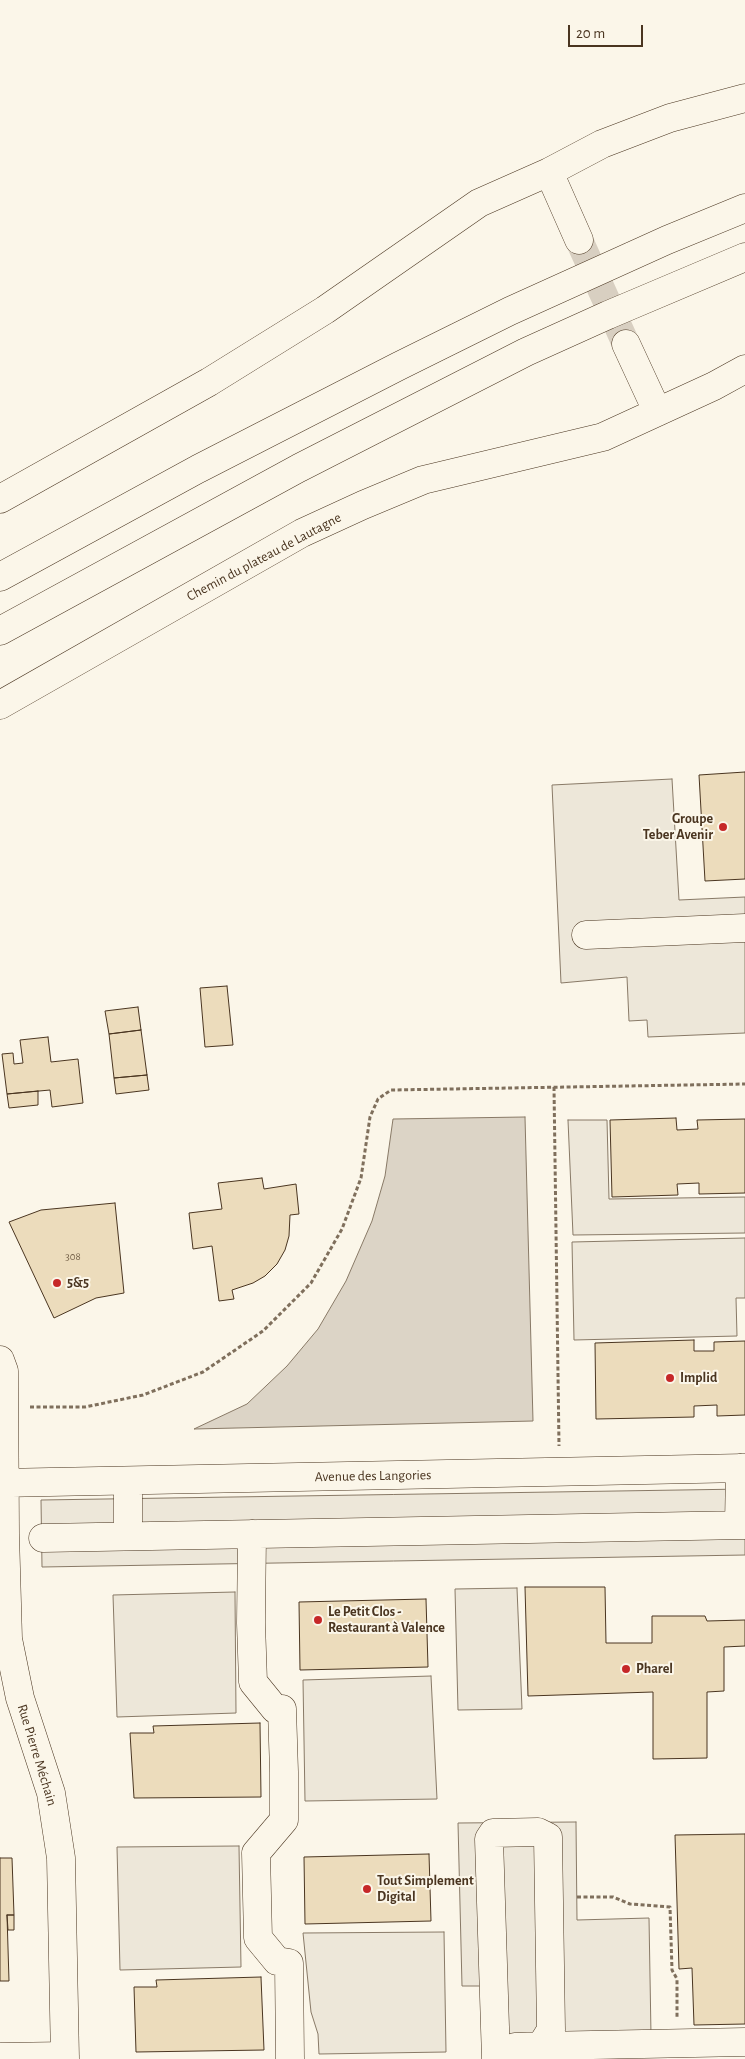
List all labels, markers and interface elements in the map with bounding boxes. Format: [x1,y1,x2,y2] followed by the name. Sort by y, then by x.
[570,15,645,47] scale bar
[576,26,605,41] text: 20 m
[184,509,344,605] street label: Chemin du plateau de Lautagne
[643,811,713,844] place label: Groupe Teber Avenir
[717,821,729,833] marker: Groupe Teber Avenir
[65,1250,81,1264] house number: 308
[67,1275,89,1291] place label: 5&5
[51,1277,63,1289] marker: 5&5
[680,1370,717,1386] place label: Implid
[664,1372,676,1384] marker: Implid
[314,1467,432,1485] street label: Avenue des Langories
[328,1604,445,1636] place label: Le Petit Clos - Restaurant à Valence
[312,1614,324,1626] marker: Le Petit Clos - Restaurant à Valence
[636,1661,673,1677] place label: Pharel
[620,1663,632,1675] marker: Pharel
[14,1702,60,1808] street label: Rue Pierre Méchain
[377,1873,474,1905] place label: Tout Simplement Digital
[361,1883,373,1895] marker: Tout Simplement Digital

